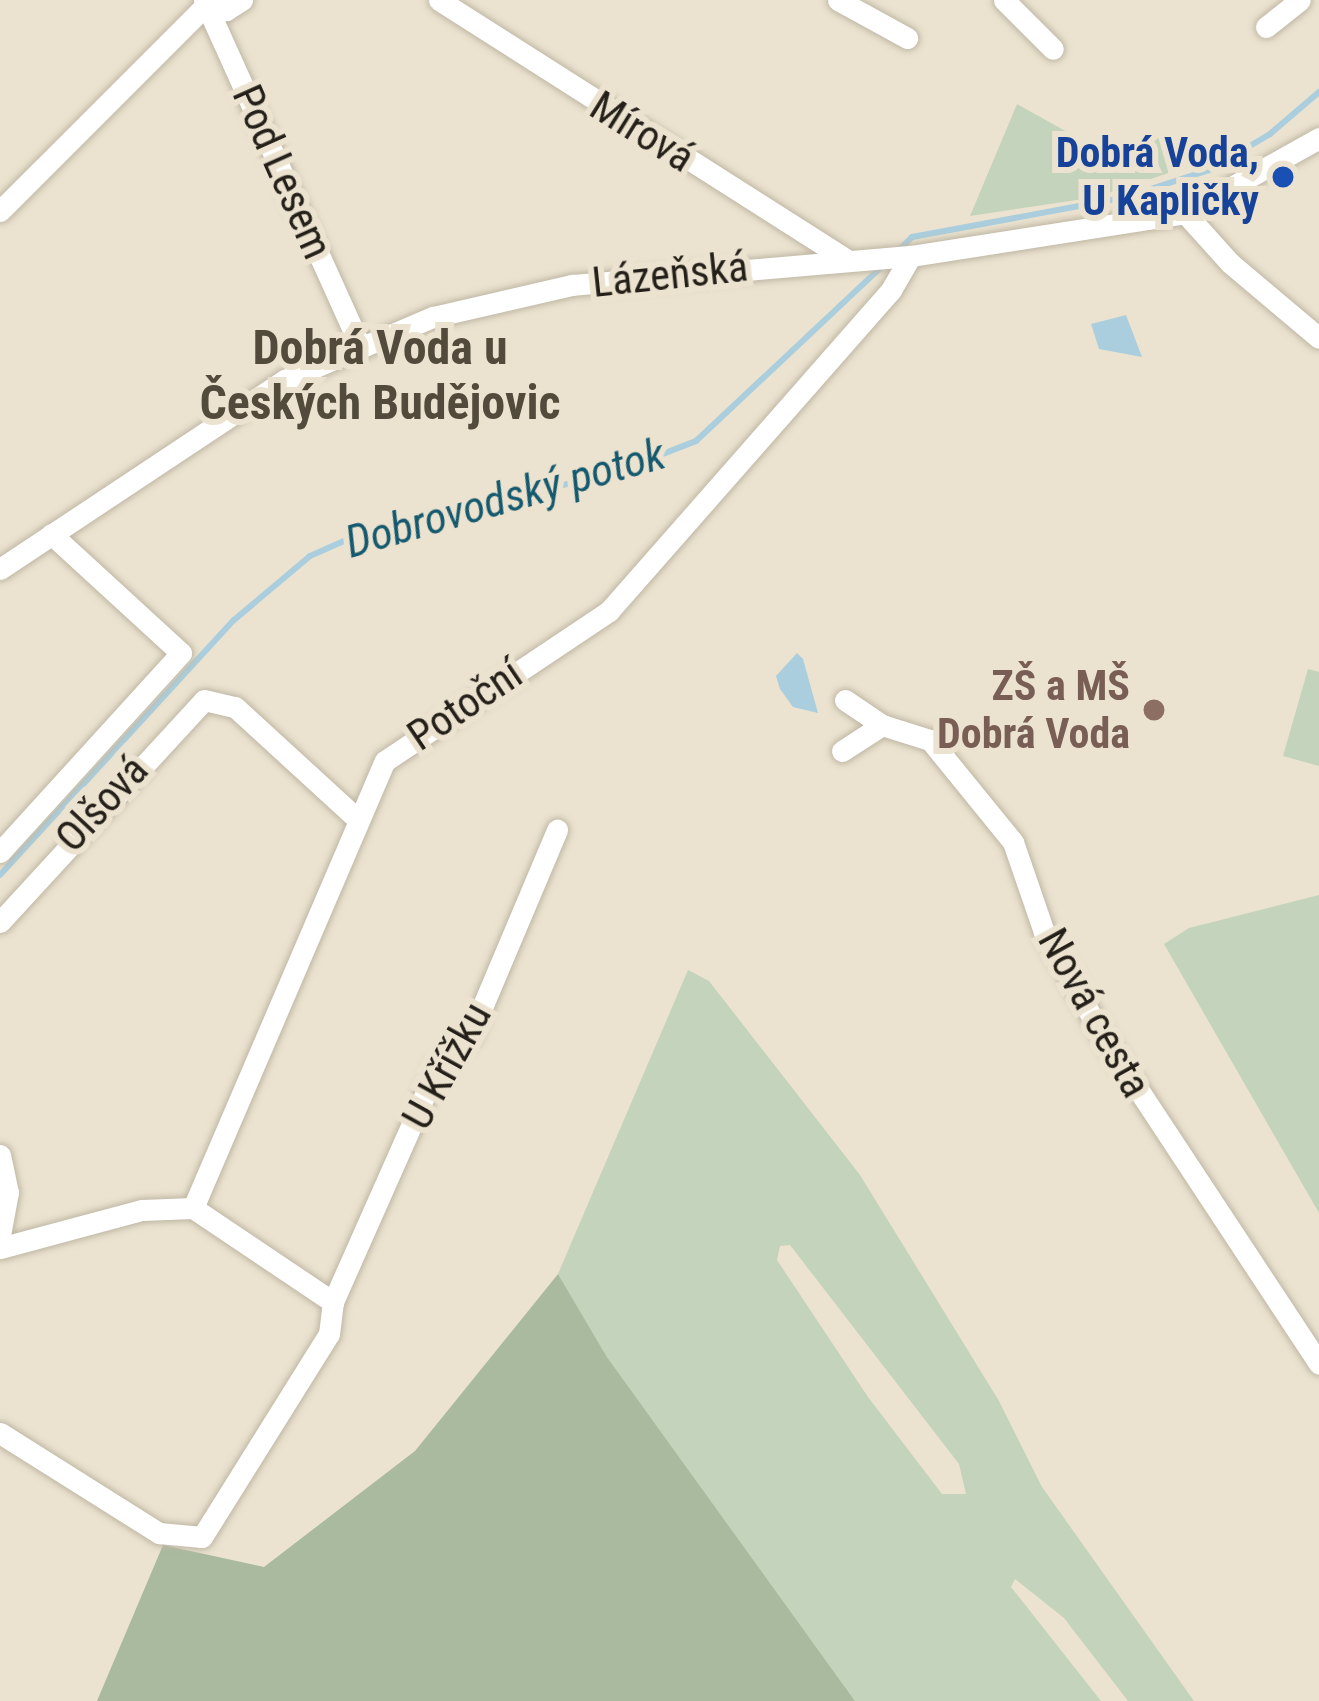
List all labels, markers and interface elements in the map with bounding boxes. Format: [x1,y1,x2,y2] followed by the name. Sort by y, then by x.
[221,77,343,267] street label: Pod Lesem
[581,81,703,183] street label: Mírová
[1056,128,1259,226] place label: Dobrá Voda, U Kapličky
[1270,164,1296,190] marker: Dobrá Voda, U Kapličky
[590,242,750,308] street label: Lázeňská
[199,318,561,431] district label: Dobrá Voda u Českých Budějovic
[339,427,671,569] water label: Dobrovodský potok
[398,649,532,761] street label: Potoční
[937,661,1130,760] place label: ZŠ a MŠ Dobrá Voda
[1141,697,1167,723] marker: ZŠ a MŠ Dobrá Voda
[45,746,159,862] street label: Olšová
[1027,920,1161,1106] street label: Nová cesta
[392,994,502,1138] street label: U Křížku

